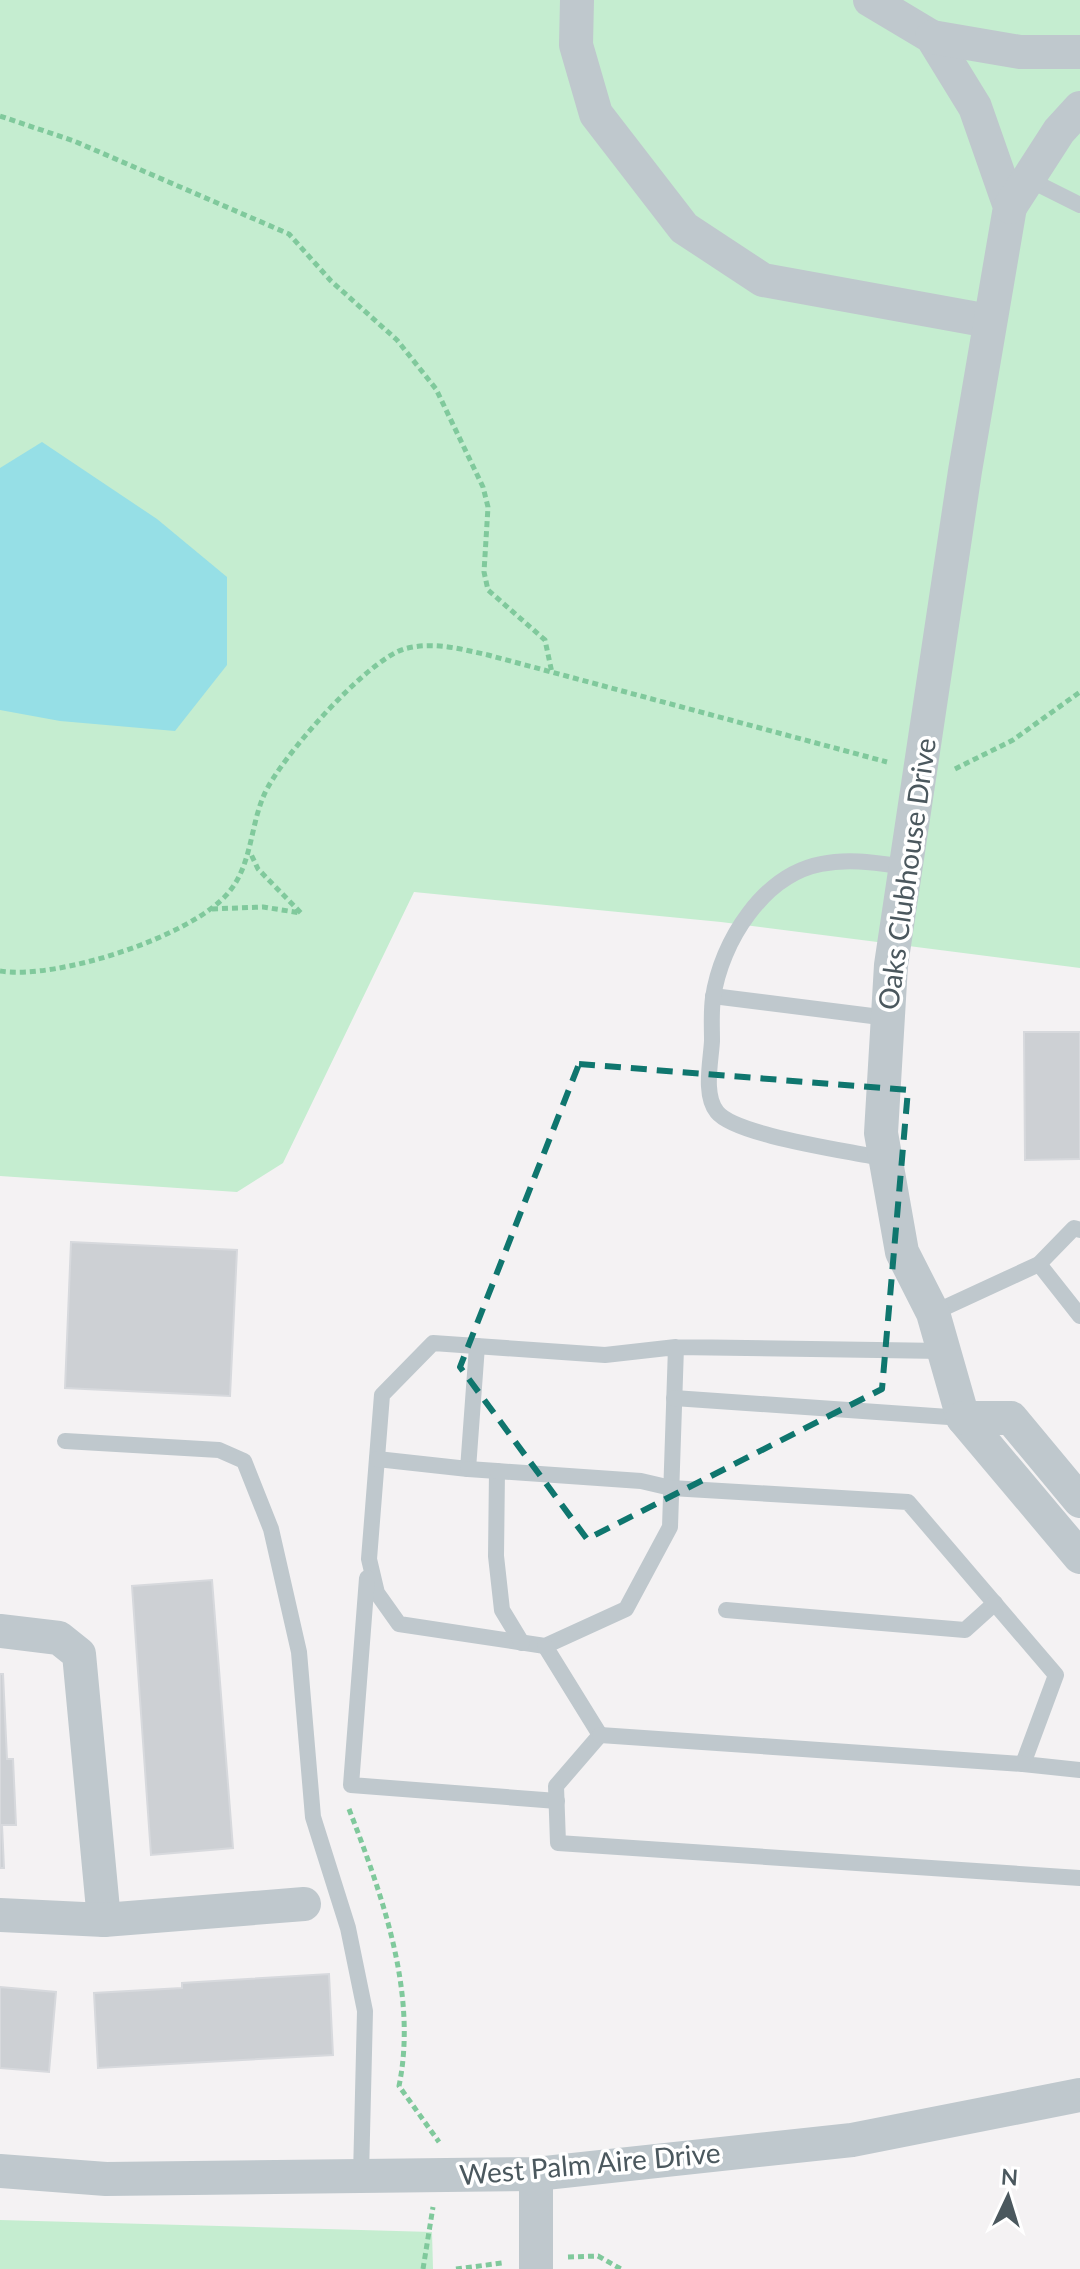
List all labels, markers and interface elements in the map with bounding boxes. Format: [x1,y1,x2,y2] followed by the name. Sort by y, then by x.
[870,736,942,1012] street label: Oaks Clubhouse Drive
[458,2135,722,2191] street label: West Palm Aire Drive
[968,2157,1048,2237] north arrow
[1000,2162,1019,2191] text: N

